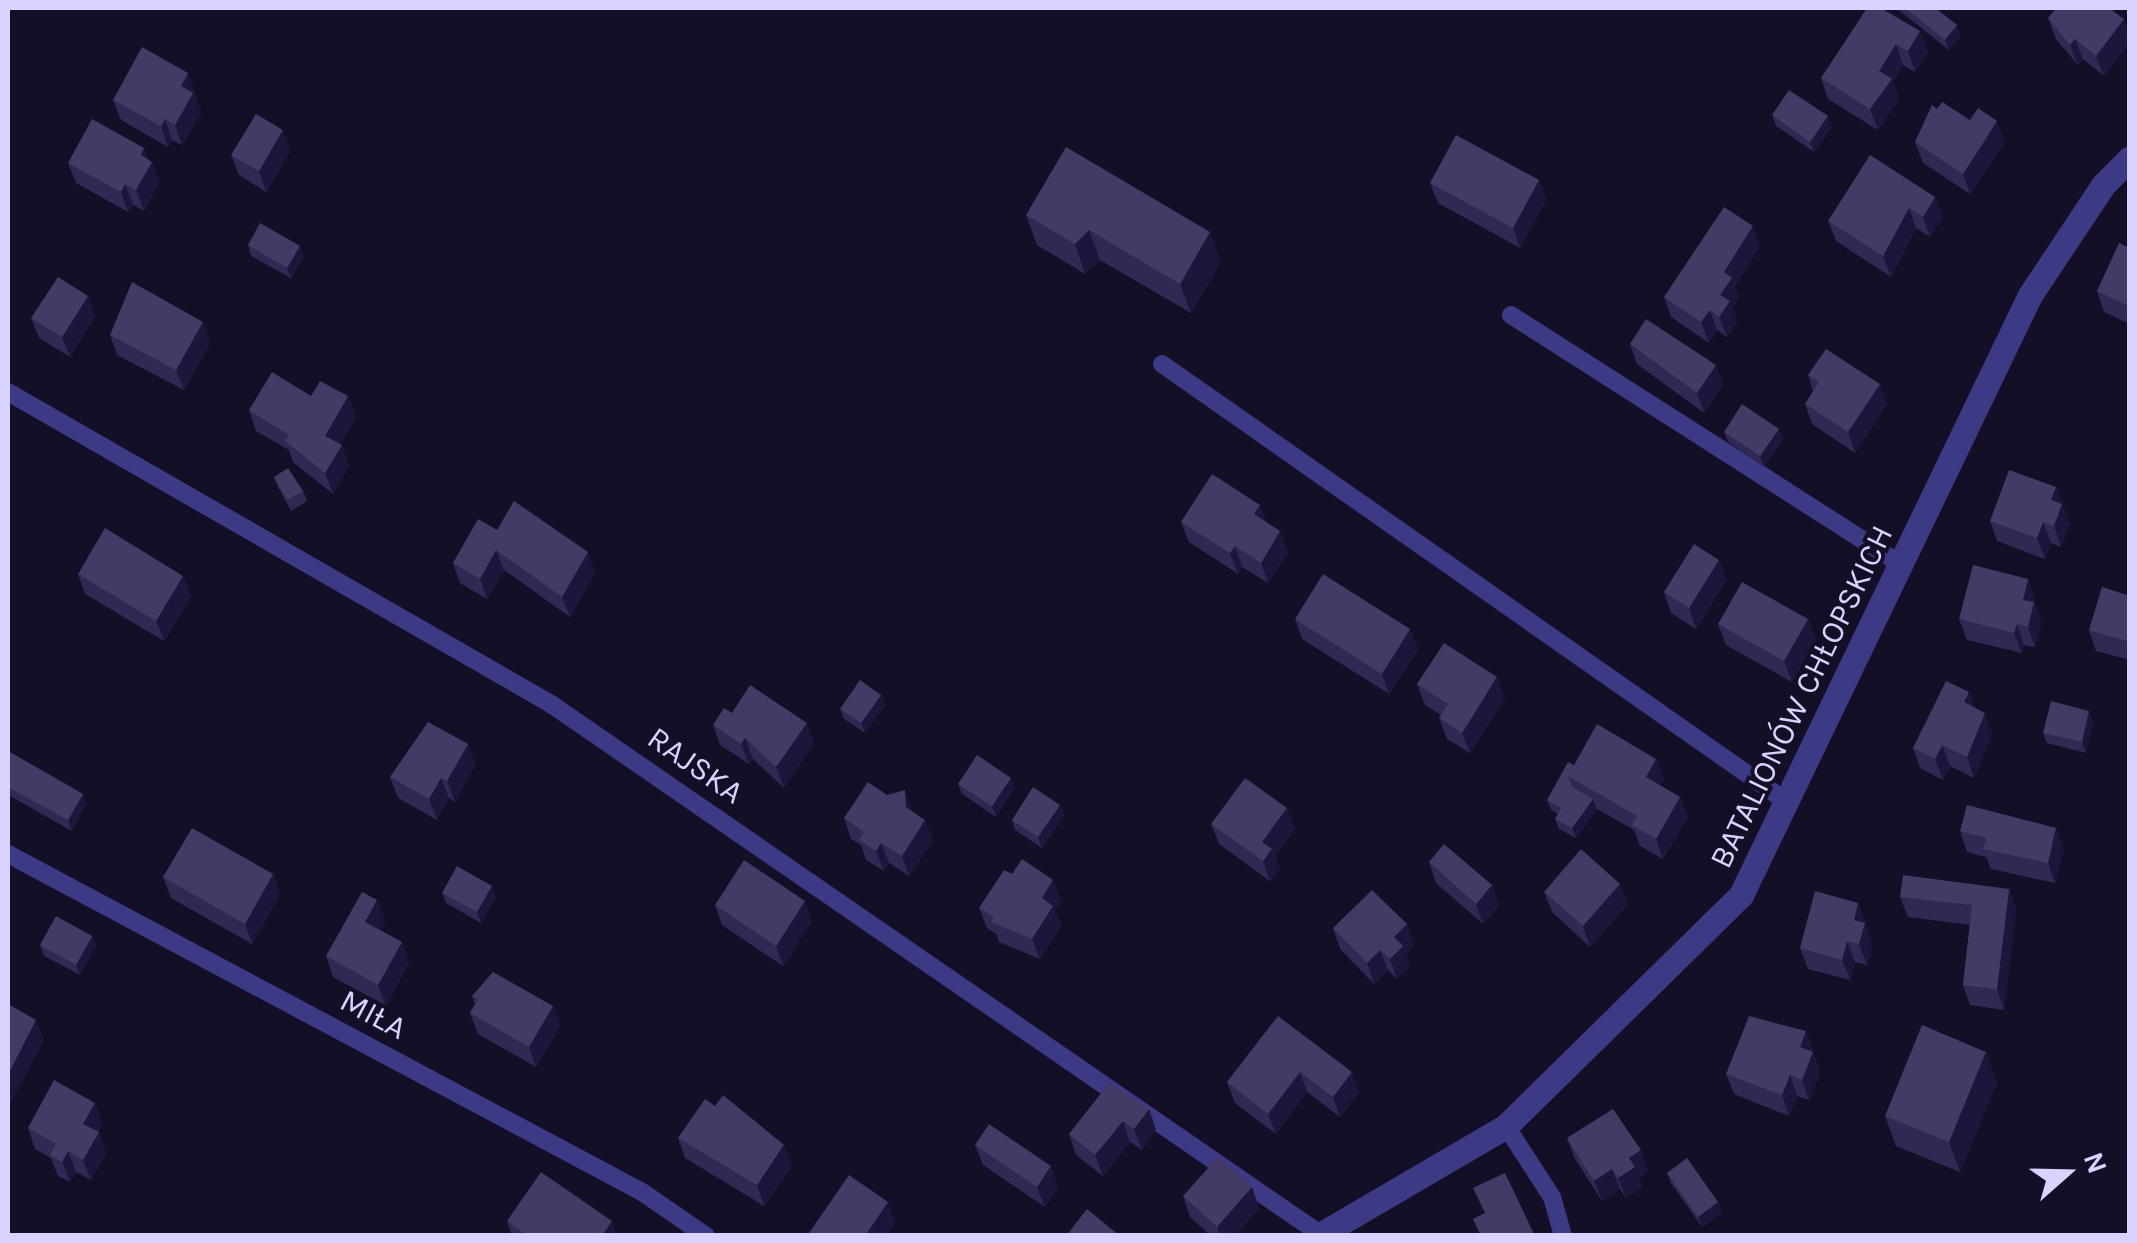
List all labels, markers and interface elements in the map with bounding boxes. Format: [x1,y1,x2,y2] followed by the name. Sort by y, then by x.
[1702,519,1902,875] street label: BATALIONÓW CHŁOPSKICH
[640,719,750,813] street label: RAJSKA
[333,982,413,1048] street label: MIŁA
[2017,1123,2117,1223] north arrow
[2077,1147,2115,1178] text: N

